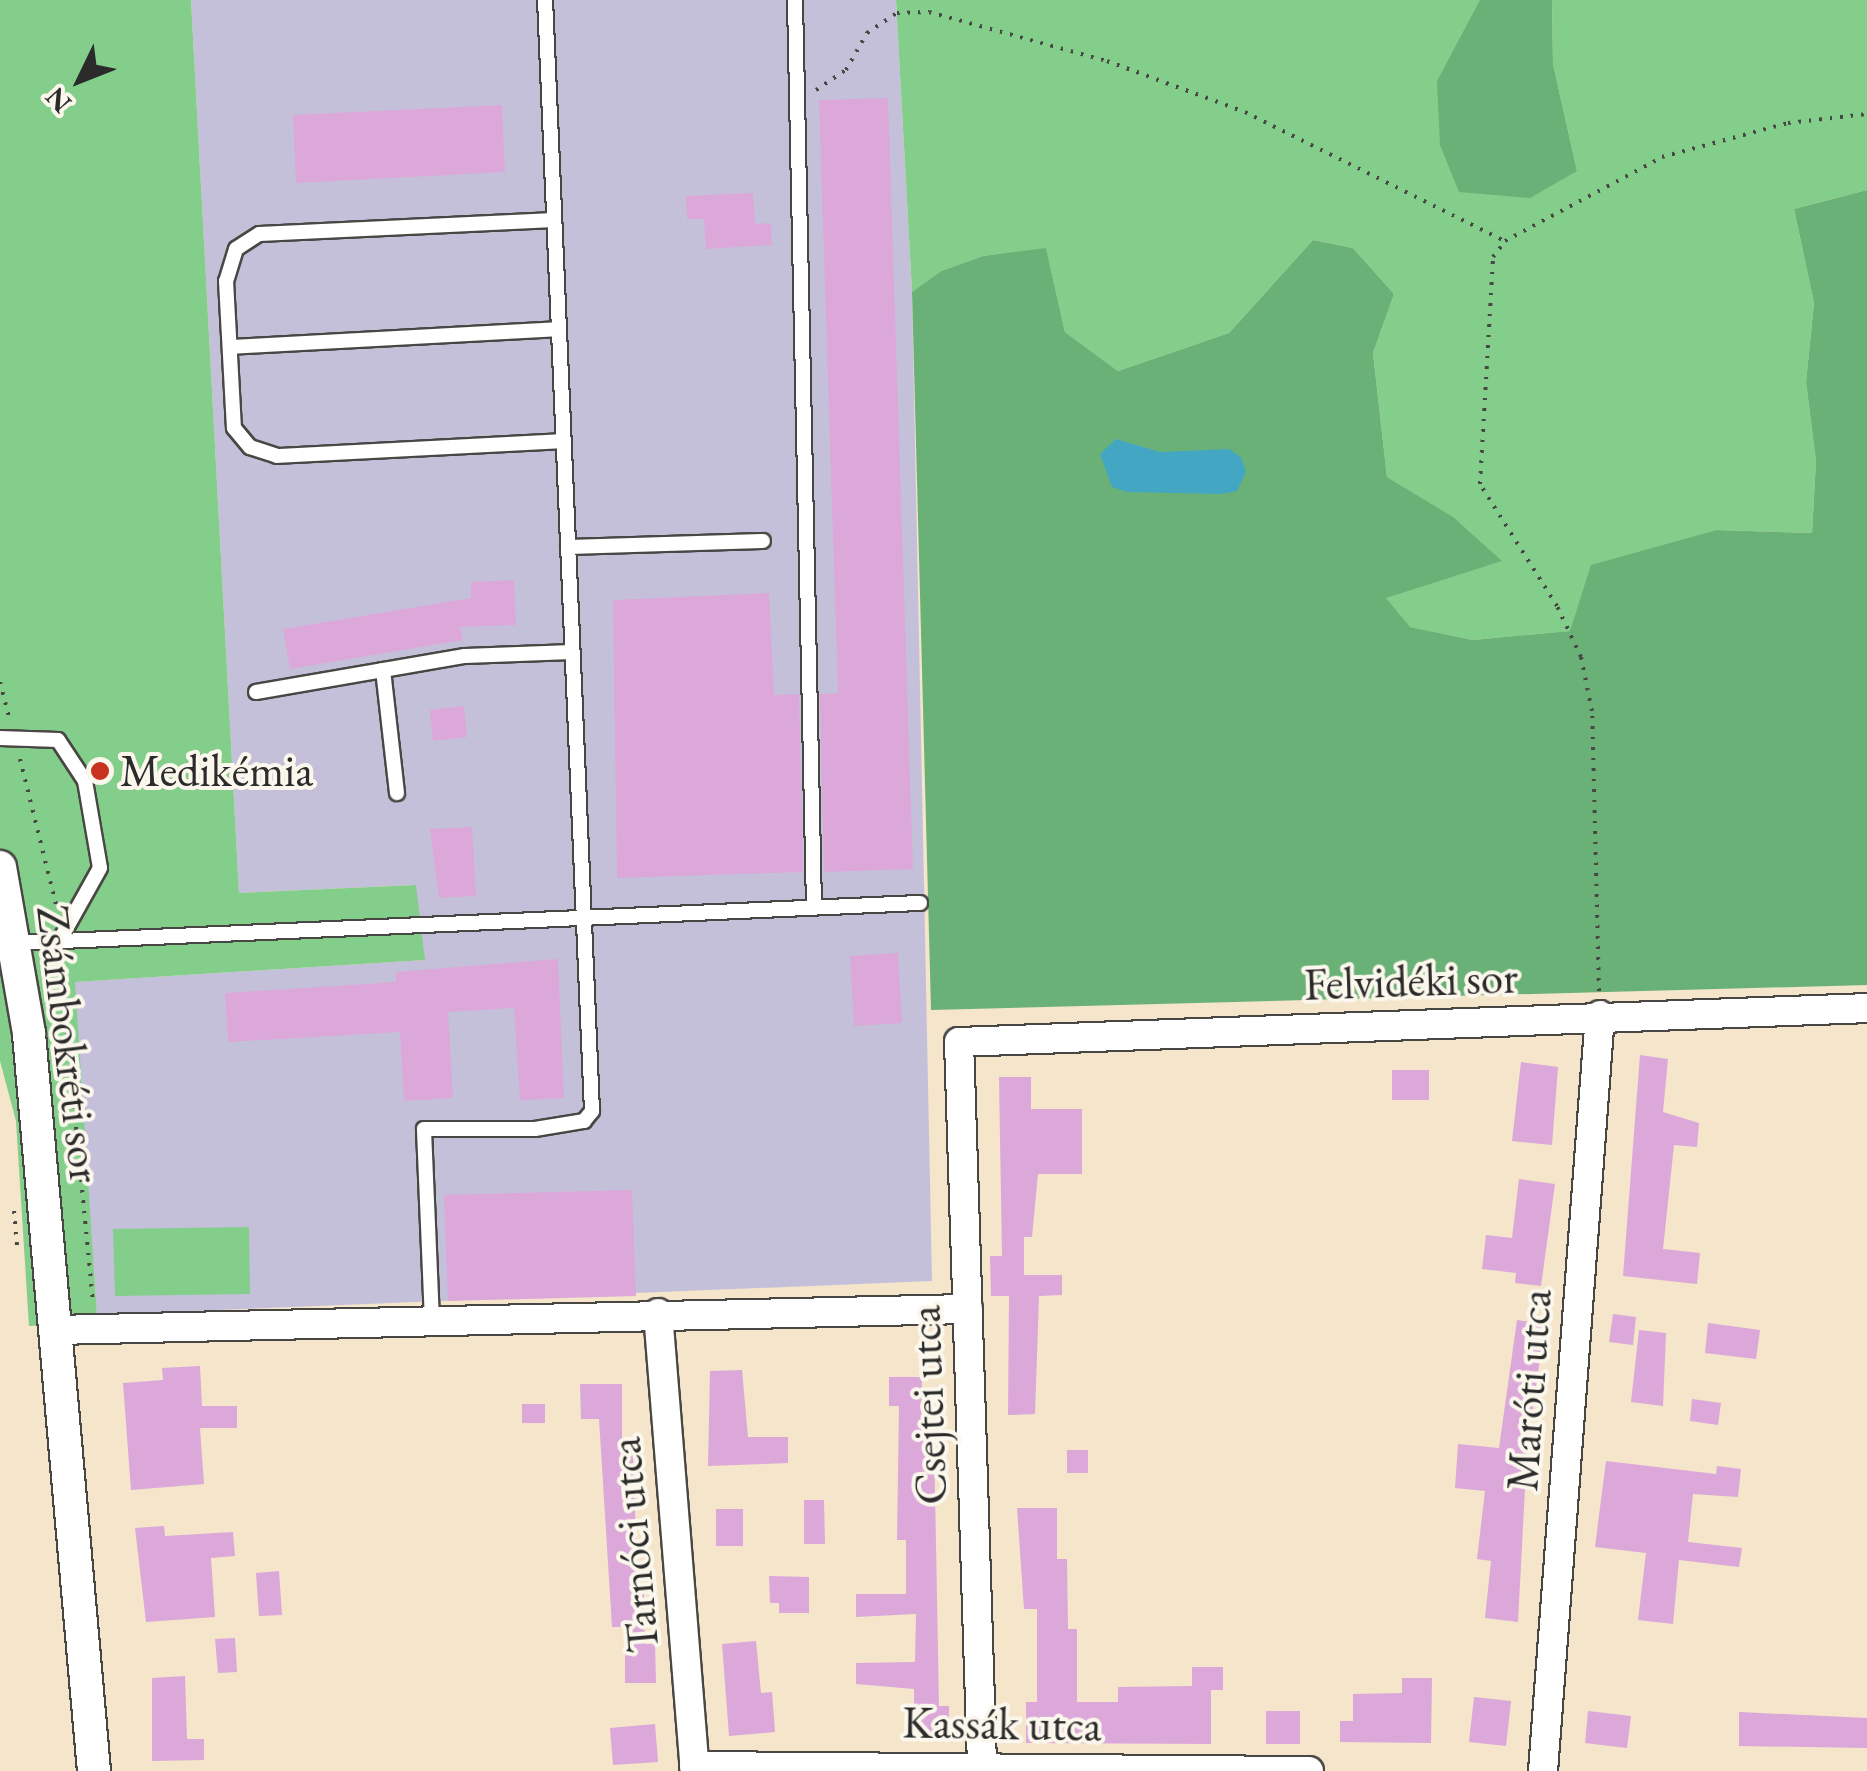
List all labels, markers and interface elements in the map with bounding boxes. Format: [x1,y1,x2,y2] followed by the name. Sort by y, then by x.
[30,30,130,130] north arrow
[37,80,79,121] text: N
[120,744,313,798] place label: Medikémia
[89,760,111,782] marker: Medikémia
[25,902,113,1186] street label: Zsámbokréti sor
[1303,950,1519,1012] street label: Felvidéki sor
[1495,1287,1563,1493] street label: Maróti utca
[898,1304,958,1506] street label: Csejtei utca
[598,1435,670,1655] street label: Tarnóci utca
[902,1695,1102,1753] street label: Kassák utca

